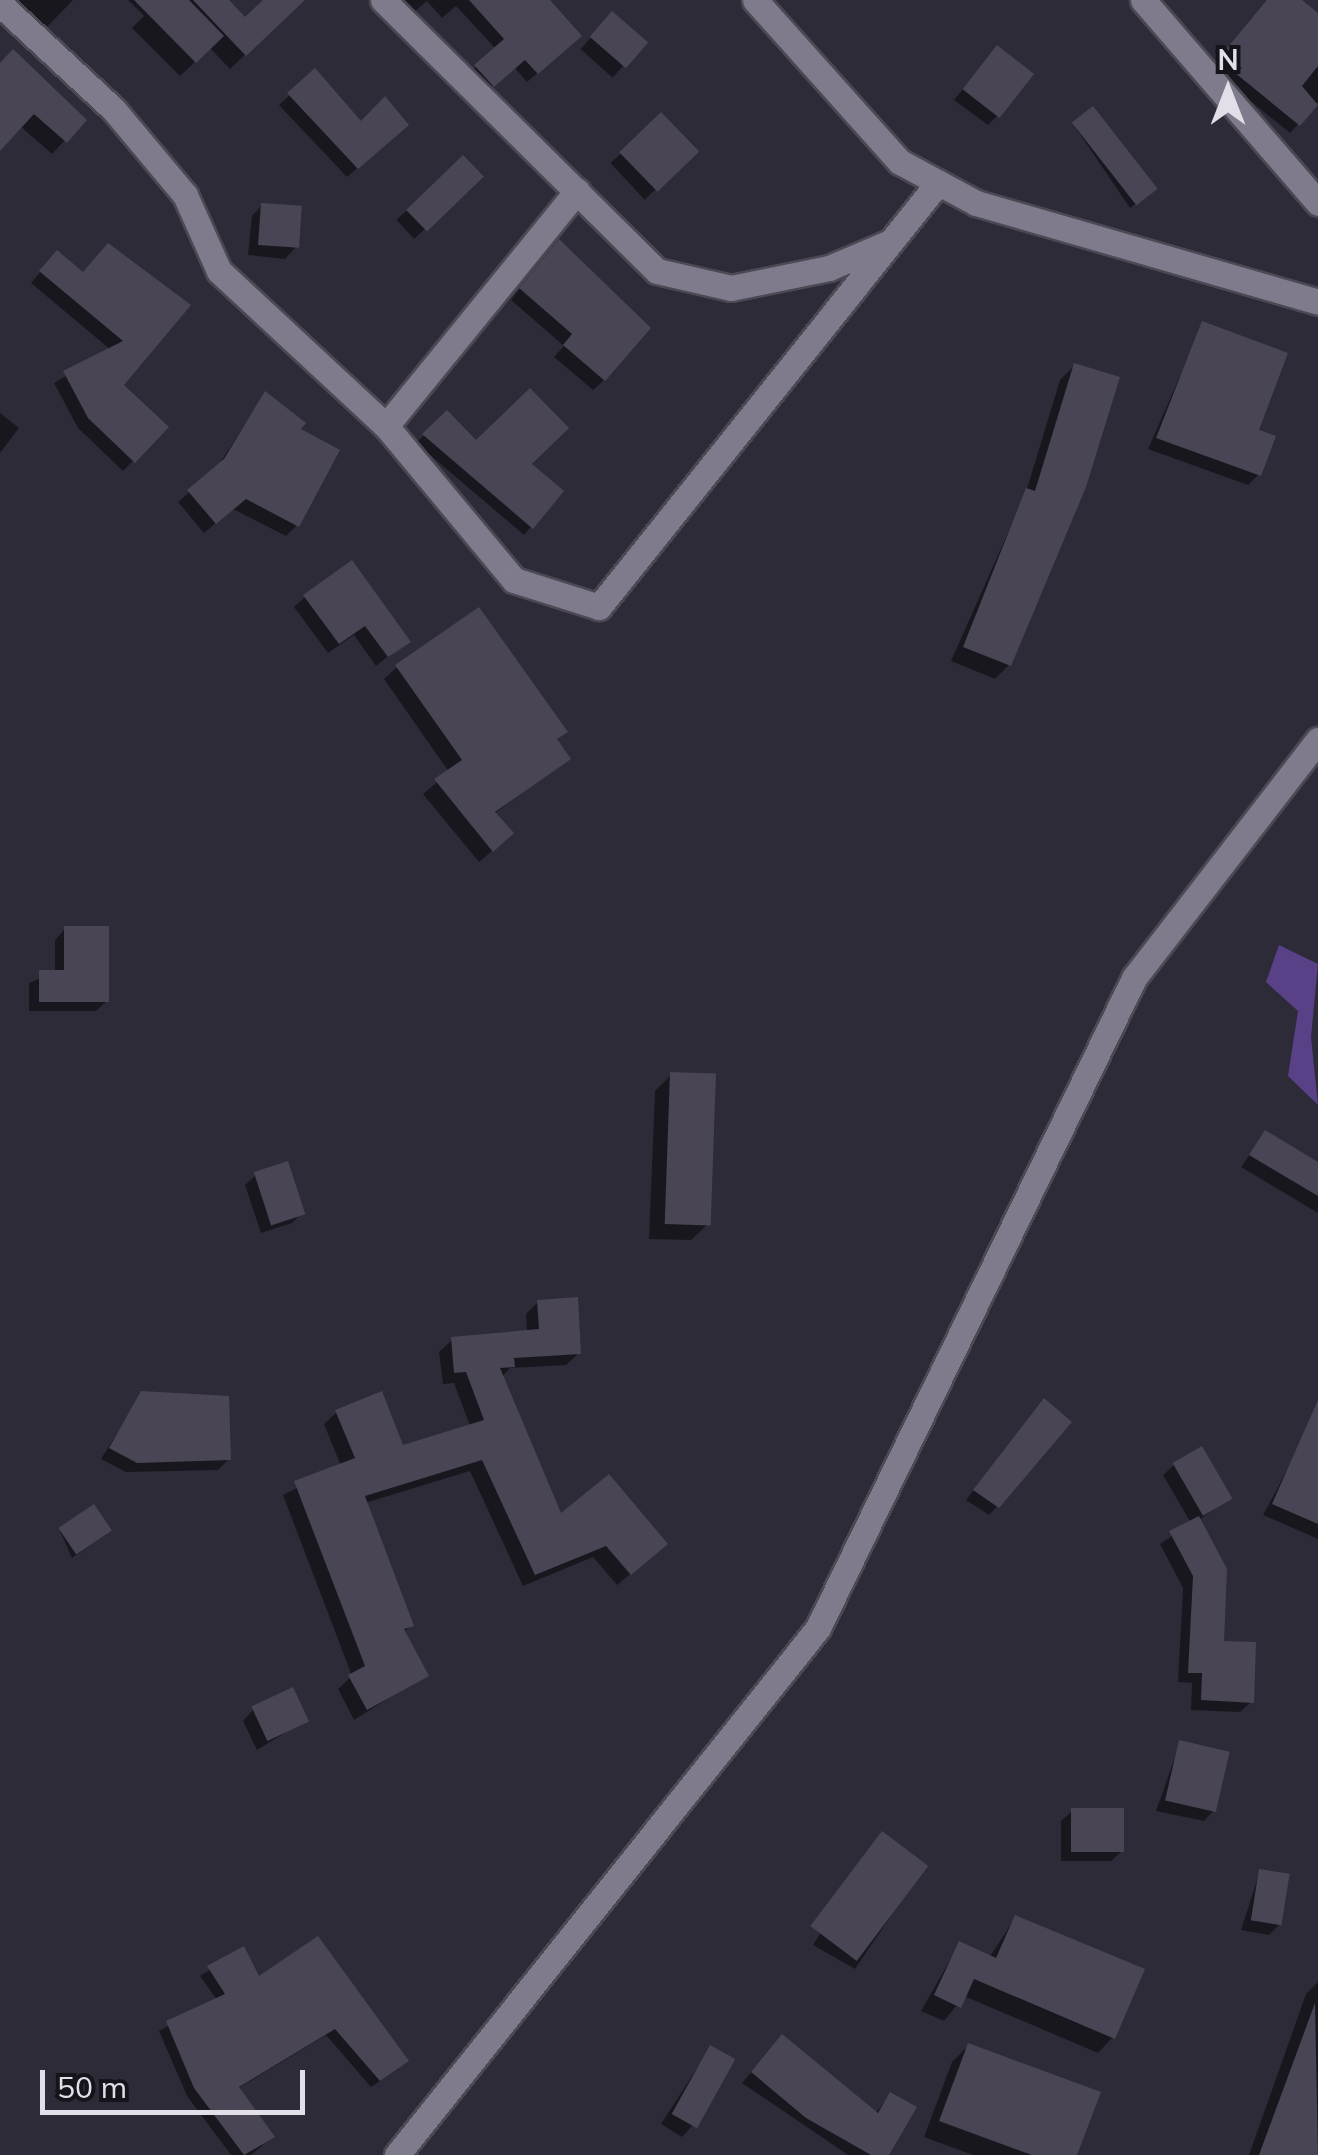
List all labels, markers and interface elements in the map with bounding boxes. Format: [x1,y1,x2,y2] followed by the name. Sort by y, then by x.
[1178,40,1278,140] north arrow
[1217,42,1239,77] text: N
[45,2050,310,2112] scale bar
[57,2068,127,2106] text: 50 m

